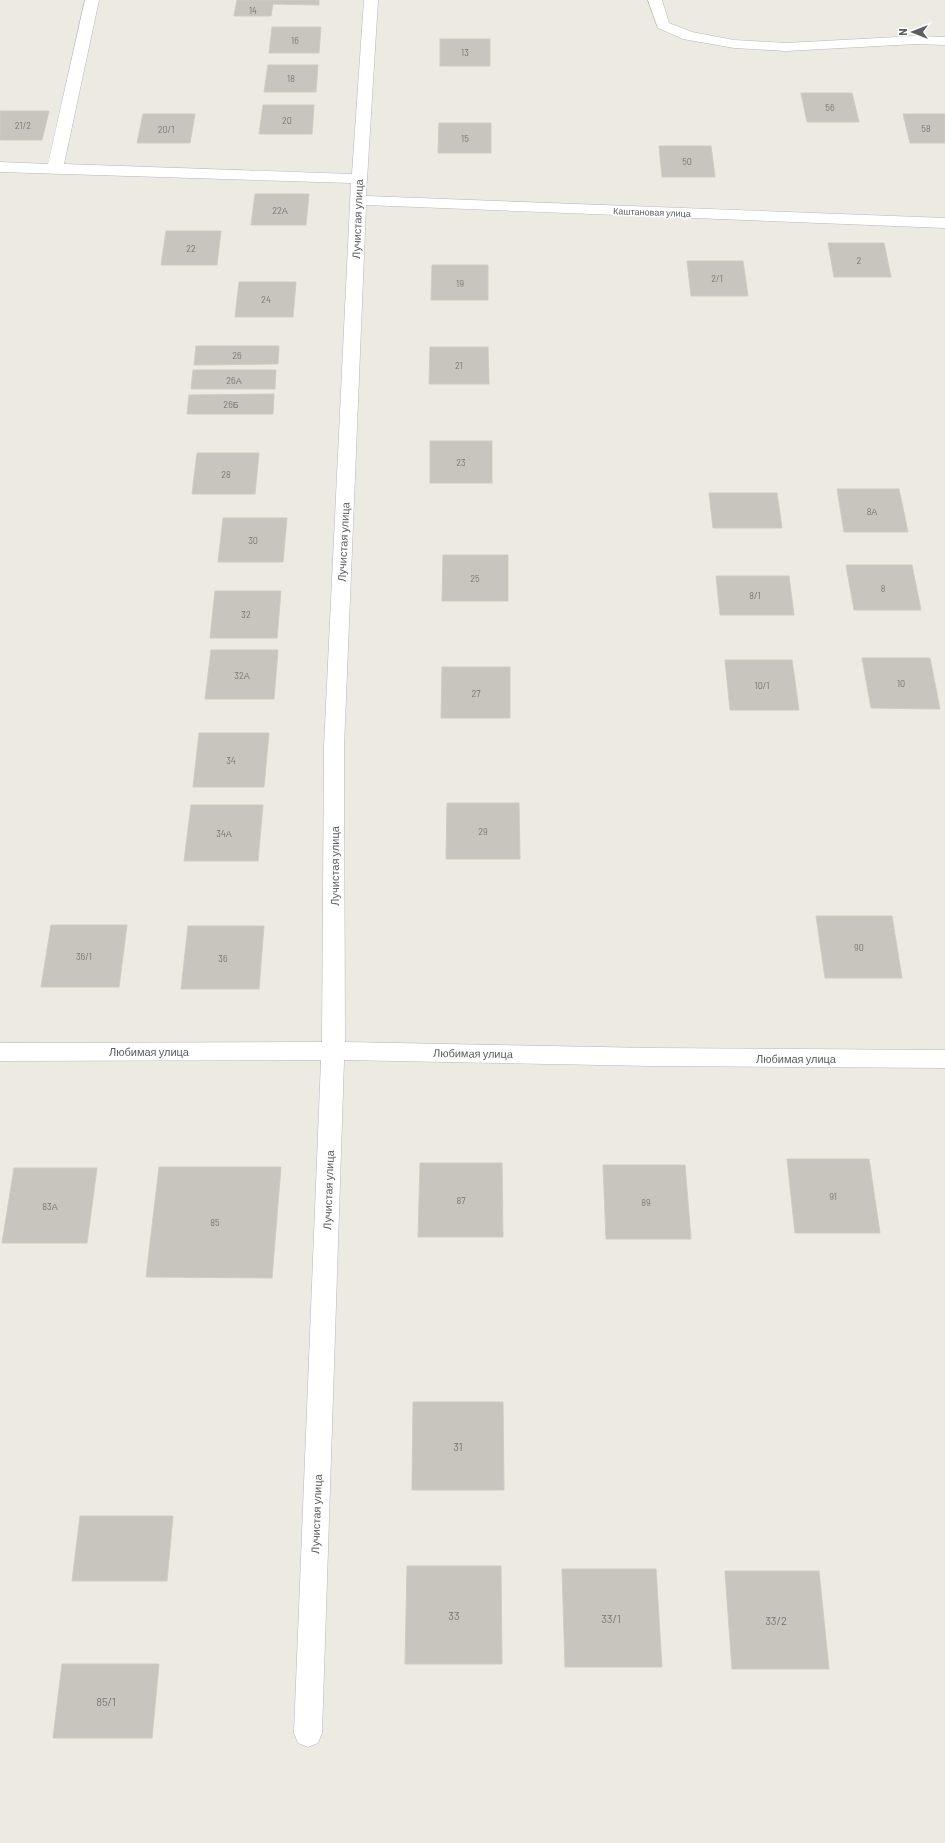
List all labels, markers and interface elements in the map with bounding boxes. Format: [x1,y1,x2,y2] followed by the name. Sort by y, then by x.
[249,5,257,16] house number: 14
[893,12,933,52] north arrow
[896,28,909,36] text: N
[291,35,299,46] house number: 16
[461,47,469,58] house number: 13
[287,73,295,84] house number: 18
[825,102,835,113] house number: 56
[282,115,292,126] house number: 20
[15,120,31,131] house number: 21/2
[921,123,931,134] house number: 58
[158,124,174,135] house number: 20/1
[461,133,469,144] house number: 15
[682,156,692,167] house number: 50
[349,178,365,259] street label: Лучистая улица
[272,205,288,216] house number: 22А
[613,205,691,219] street label: Каштановая улица
[186,243,196,254] house number: 22
[857,255,862,266] house number: 2
[711,273,723,284] house number: 2/1
[456,278,464,289] house number: 19
[261,294,271,305] house number: 24
[232,350,242,361] house number: 26
[455,360,463,371] house number: 21
[226,375,242,386] house number: 26А
[223,399,239,410] house number: 26Б
[456,457,466,468] house number: 23
[221,469,231,480] house number: 28
[334,501,352,582] street label: Лучистая улица
[867,506,877,517] house number: 8А
[248,535,258,546] house number: 30
[470,573,480,584] house number: 25
[881,583,886,594] house number: 8
[749,590,761,601] house number: 8/1
[241,609,251,620] house number: 32
[234,670,250,681] house number: 32А
[897,678,905,689] house number: 10
[755,680,770,691] house number: 10/1
[471,688,481,699] house number: 27
[226,755,236,766] house number: 34
[328,825,341,906] street label: Лучистая улица
[478,826,488,837] house number: 29
[216,828,232,839] house number: 34А
[854,942,864,953] house number: 90
[76,951,92,962] house number: 36/1
[218,953,228,964] house number: 36
[109,1045,190,1058] street label: Любимая улица
[433,1046,514,1060] street label: Любимая улица
[756,1052,837,1065] street label: Любимая улица
[320,1149,336,1230] street label: Лучистая улица
[829,1191,837,1202] house number: 91
[457,1195,466,1206] house number: 87
[641,1197,651,1208] house number: 89
[42,1201,58,1212] house number: 83А
[210,1217,220,1228] house number: 85
[453,1440,463,1453] house number: 31
[308,1473,324,1554] street label: Лучистая улица
[448,1609,460,1622] house number: 33
[601,1612,621,1625] house number: 33/1
[765,1614,787,1627] house number: 33/2
[96,1695,116,1708] house number: 85/1

